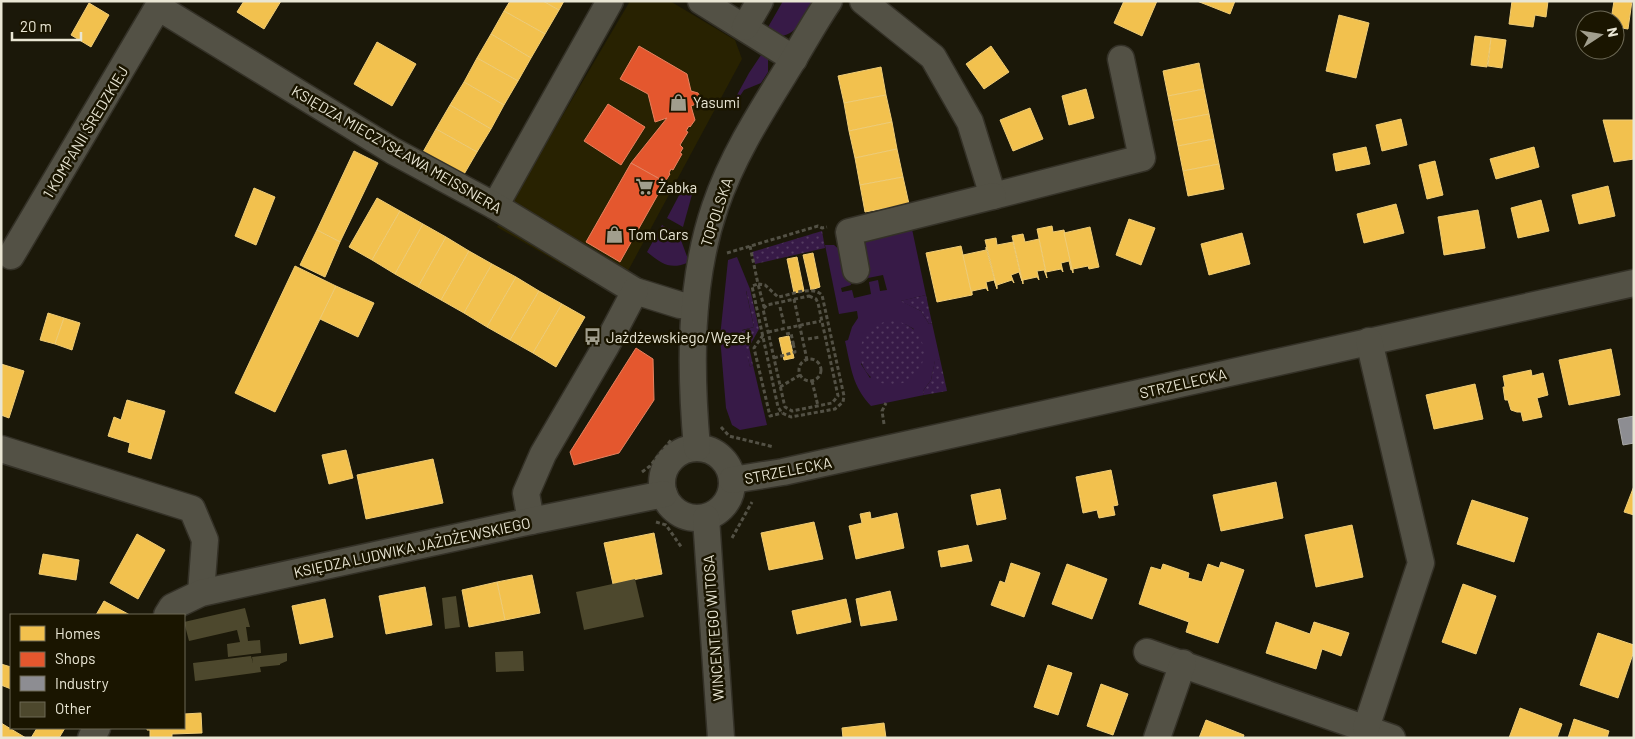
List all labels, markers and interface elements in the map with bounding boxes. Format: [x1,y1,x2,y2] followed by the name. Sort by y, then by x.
[12,10,81,42] scale bar
[1575,10,1625,60] north arrow
[20,17,52,35] text: 20 m
[1604,26,1622,39] text: N
[38,63,132,201] street label: 1 KOMPANII ŚREDZKIEJ
[289,81,505,217] street label: KSIĘDZA MIECZYSŁAWA MEISSNERA
[669,92,689,112] shop icon: Yasumi
[693,93,740,111] place label: Yasumi
[696,175,736,249] street label: TOPOLSKA
[634,177,654,197] supermarket icon: Żabka
[658,178,697,196] place label: Żabka
[604,224,624,244] shop icon: Tom Cars
[628,225,688,243] place label: Tom Cars
[582,327,602,347] bus stop icon: Jażdżewskiego/Węzeł
[606,328,751,346] place label: Jażdżewskiego/Węzeł
[1138,364,1228,402] street label: STRZELECKA
[743,453,833,487] street label: STRZELECKA
[292,513,532,581] street label: KSIĘDZA LUDWIKA JAŻDŻEWSKIEGO
[699,554,727,702] street label: WINCENTEGO WITOSA
[10,614,185,729] legend
[55,624,100,642] text: Homes
[55,649,95,667] text: Shops
[55,674,109,692] text: Industry
[55,699,92,717] text: Other

